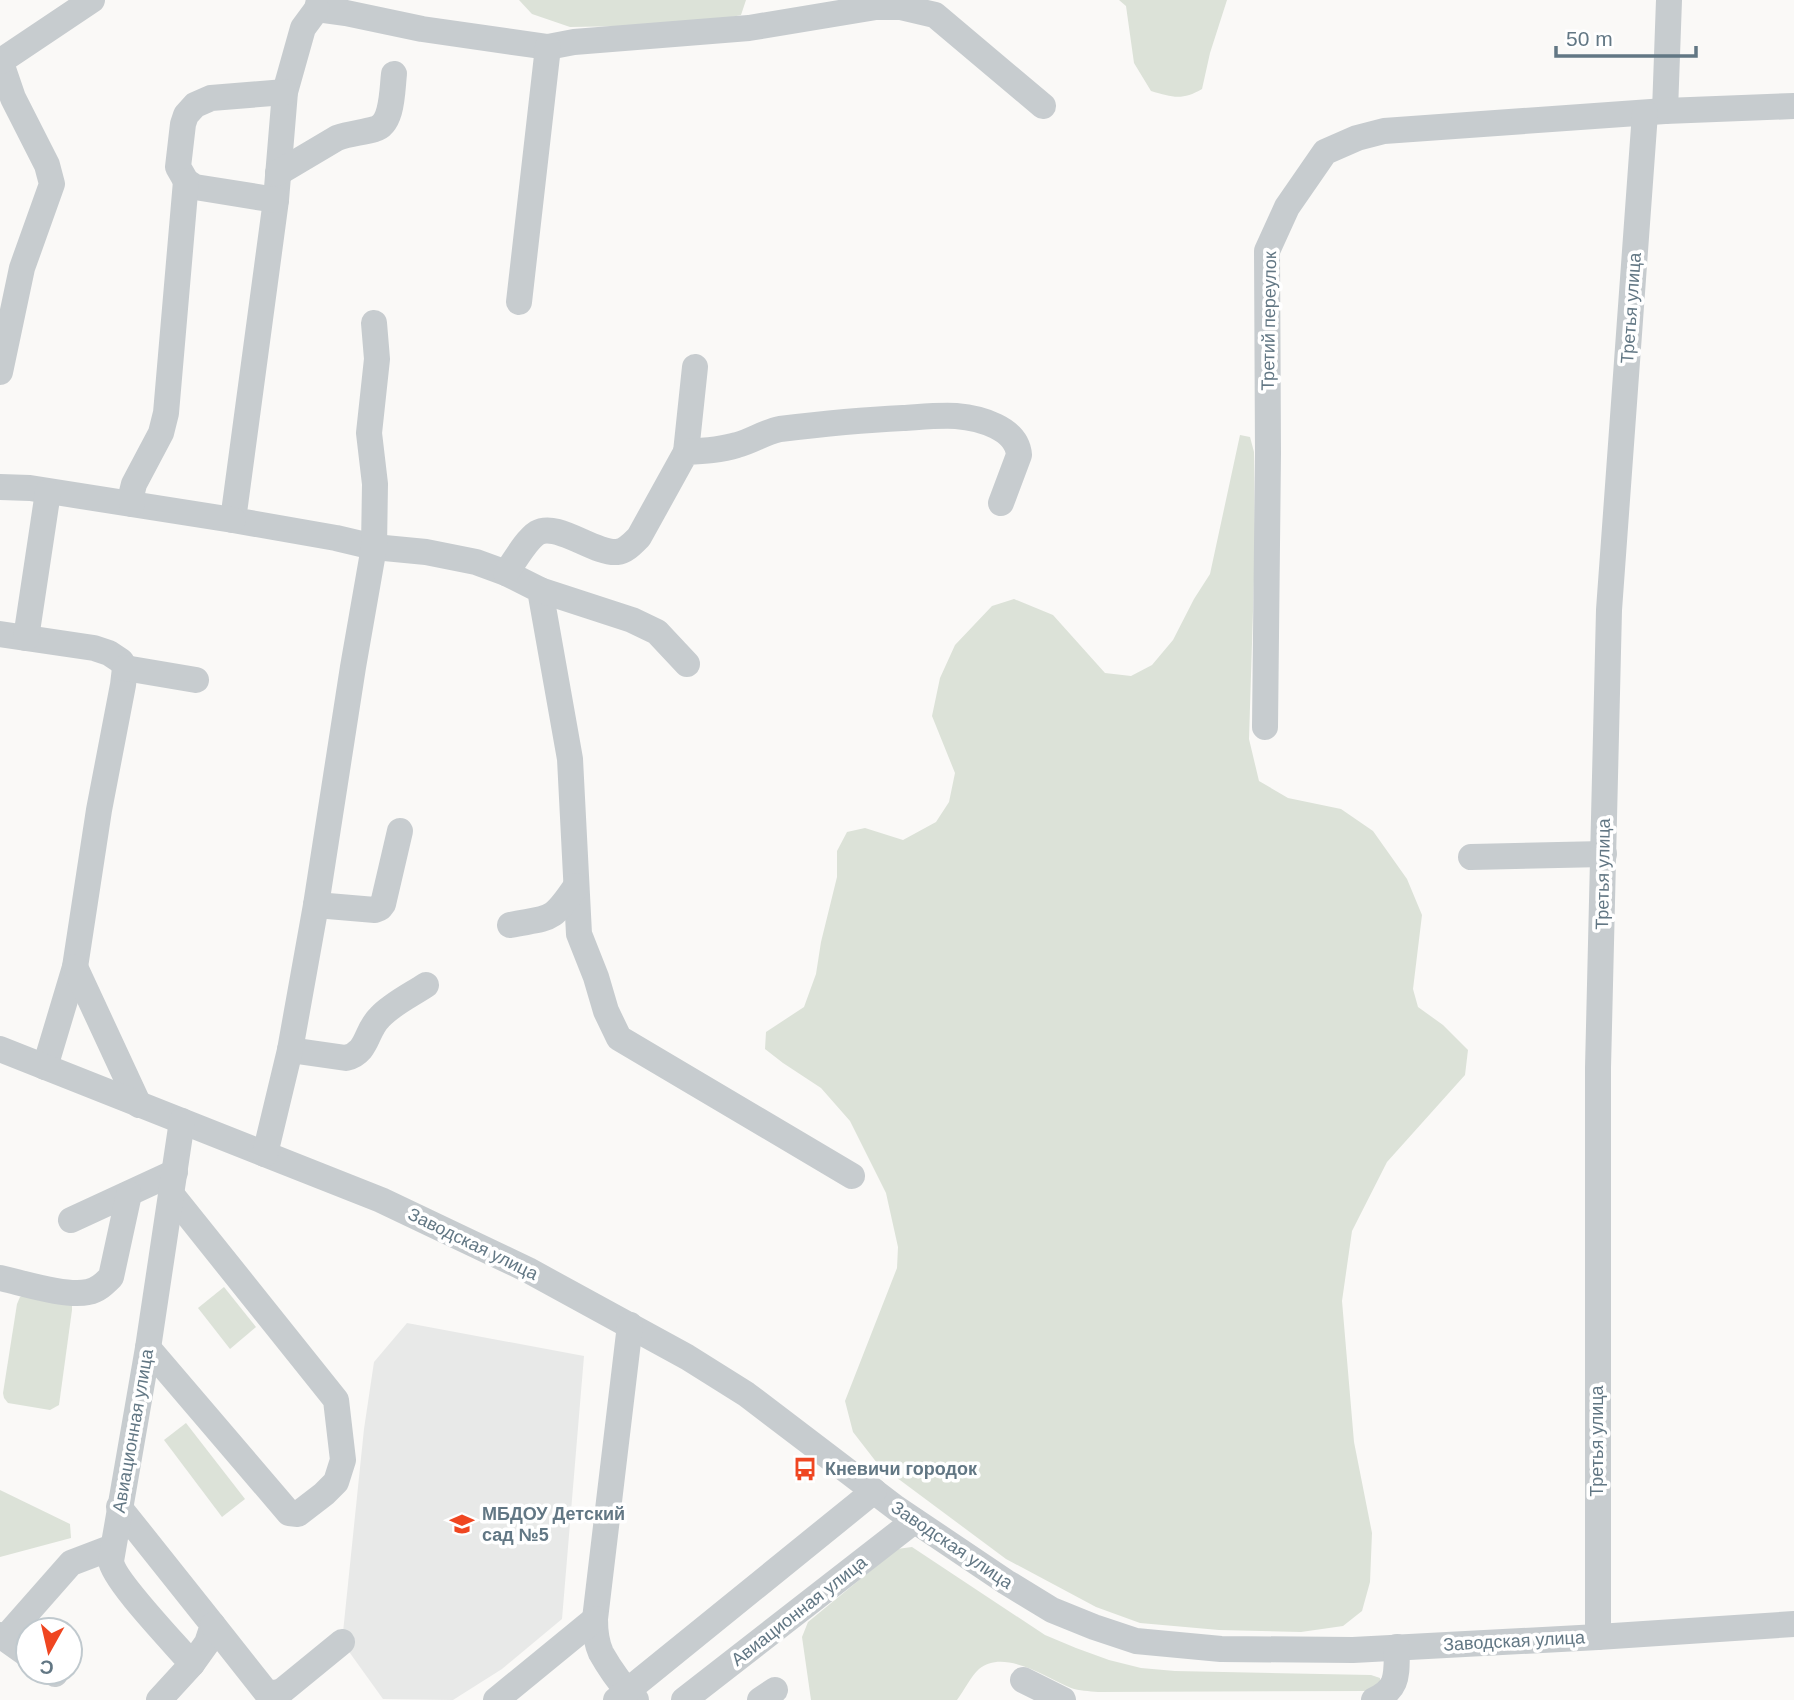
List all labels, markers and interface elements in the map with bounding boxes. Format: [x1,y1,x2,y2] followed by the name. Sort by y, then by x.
[1556,14,1696,58] scale bar
[1566,27,1613,50] text: 50 m
[1258,251,1280,391] street label: Третий переулок
[1617,251,1645,364] street label: Третья улица
[1592,817,1614,930] street label: Третья улица
[405,1204,542,1285] street label: Заводская улица
[109,1346,157,1515] street label: Авиационная улица
[1587,1384,1607,1497] street label: Третья улица
[791,1455,819,1483] bus stop icon: Кневичи городок
[825,1459,978,1479] place label: Кневичи городок
[888,1497,1017,1594] street label: Заводская улица
[482,1504,625,1545] place label: МБДОУ Детский сад №5
[448,1510,476,1538] school or university icon: МБДОУ Детский сад №5
[727,1551,871,1670] street label: Авиационная улица
[14,1616,84,1686] north arrow
[1443,1627,1586,1655] street label: Заводская улица
[38,1656,55,1679] text: С

